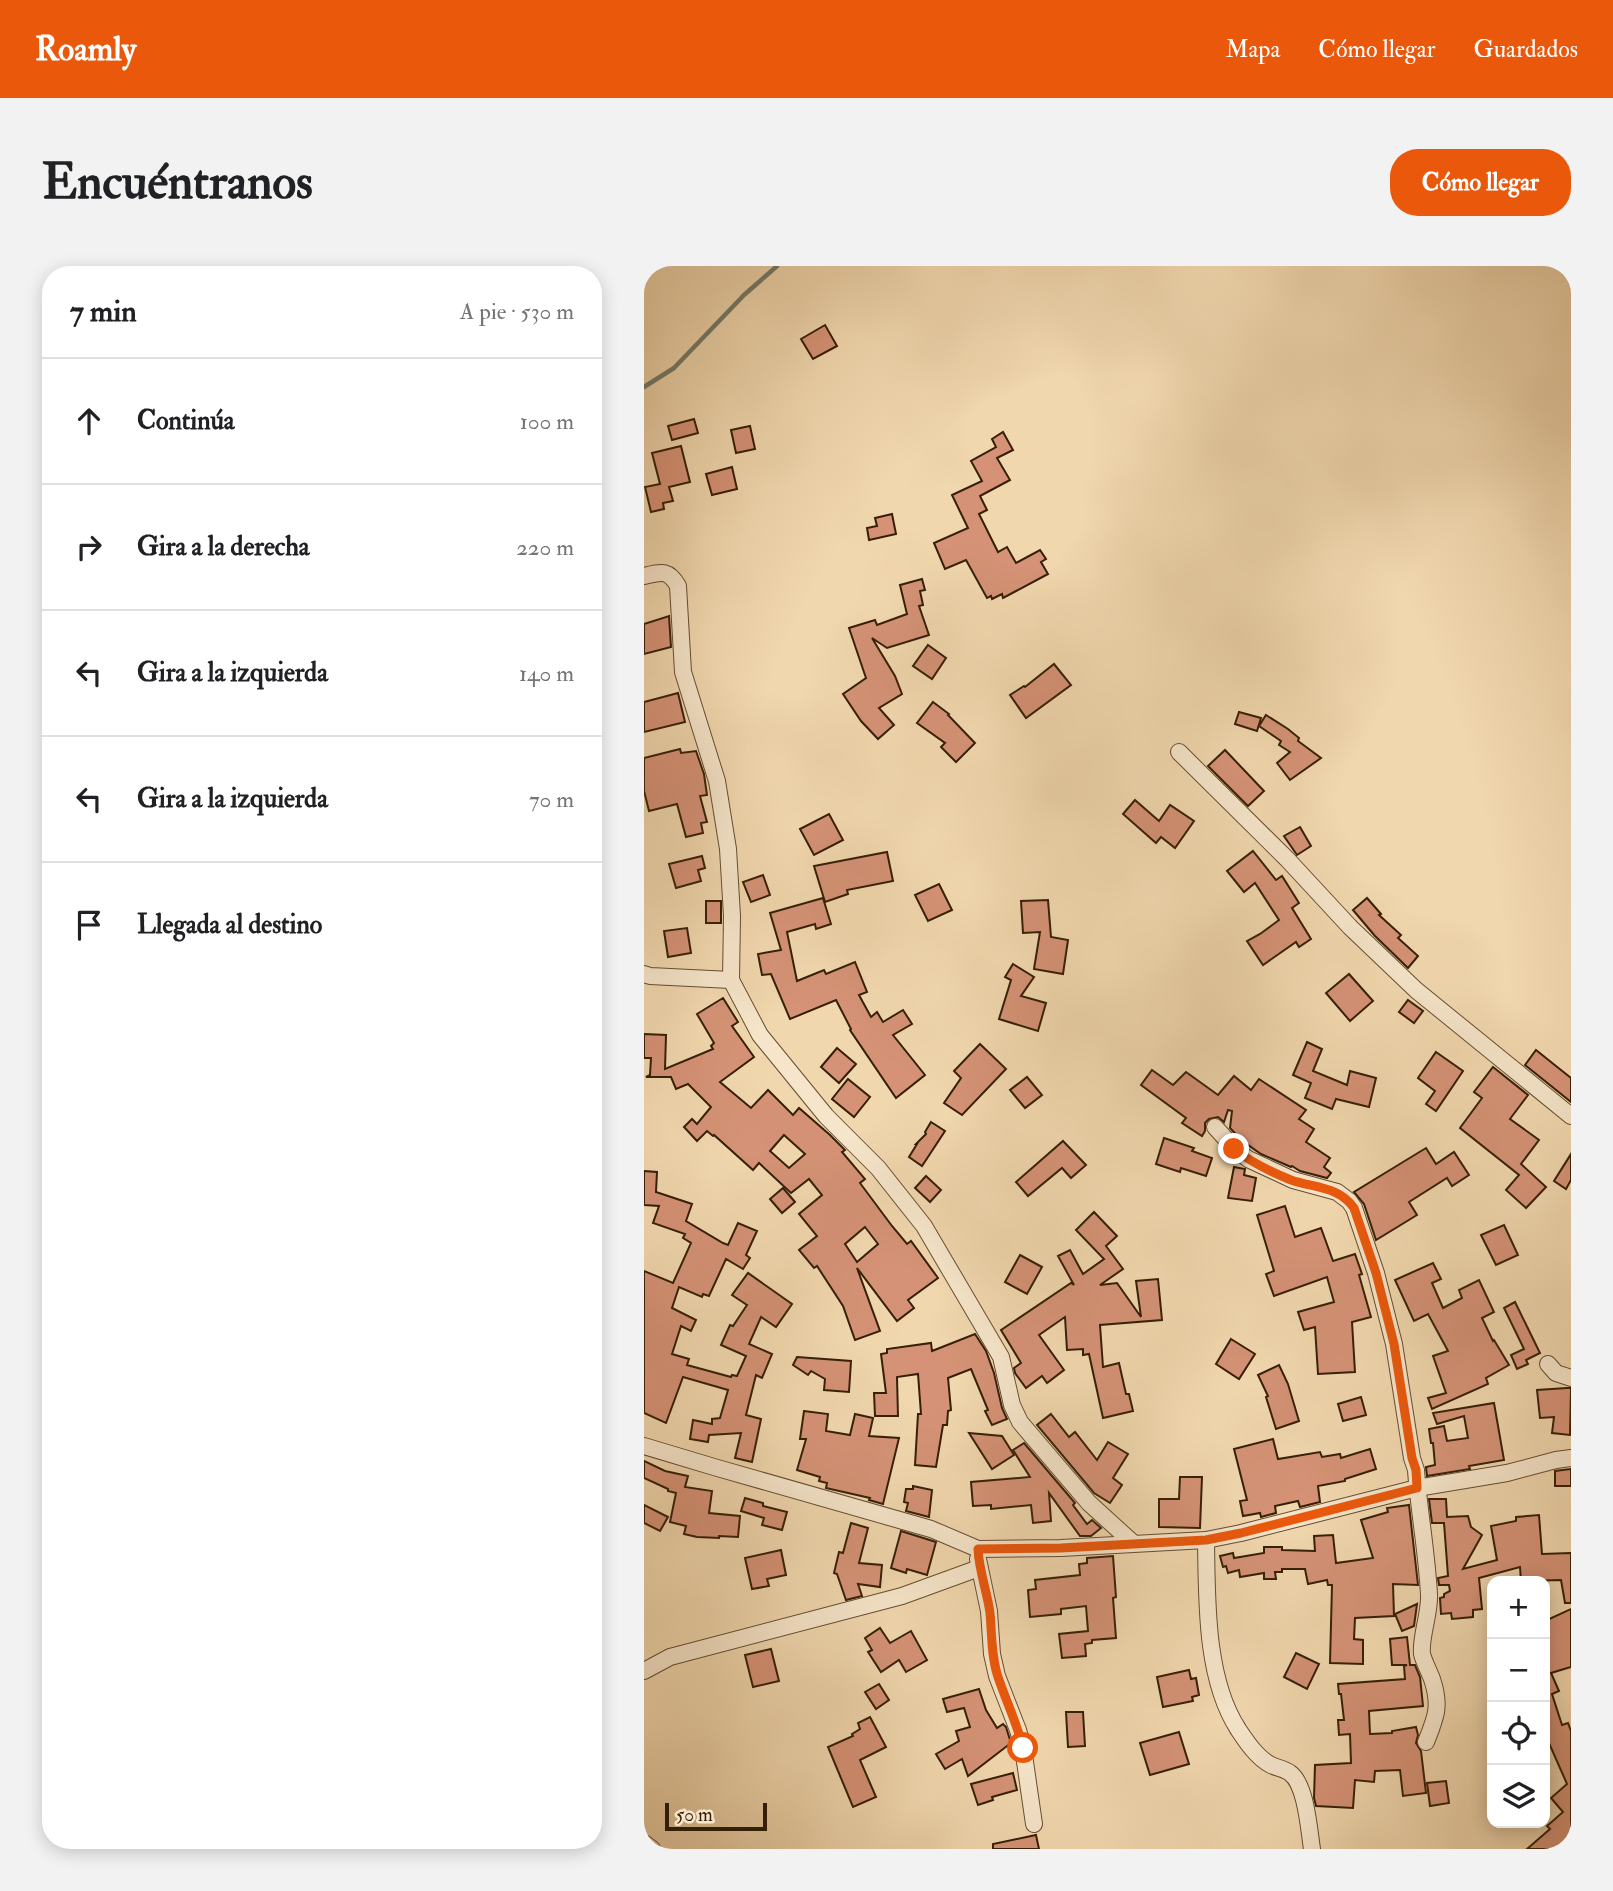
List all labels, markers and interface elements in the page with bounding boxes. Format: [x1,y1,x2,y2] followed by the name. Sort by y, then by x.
[35,29,136,70] text: Roamly
[1225,34,1280,65] text: Mapa
[1318,34,1435,65] text: Cómo llegar
[1473,34,1578,65] text: Guardados
[1390,149,1571,216] button: Cómo llegar
[42,152,313,213] text: Encuéntranos
[70,293,137,330] text: 7 min
[460,297,574,326] text: A pie · 530 m
[70,402,108,440] icon: ahead
[137,405,235,437] text: Continúa
[520,407,574,436] text: 100 m
[70,528,108,566] icon: right
[137,531,310,563] text: Gira a la derecha
[516,533,574,562] text: 220 m
[70,654,108,692] icon: left
[137,657,328,689] text: Gira a la izquierda
[519,659,574,688] text: 140 m
[70,780,108,818] icon: left
[137,783,328,815] text: Gira a la izquierda
[529,785,574,814] text: 70 m
[70,906,108,944] icon: arrive
[137,909,322,941] text: Llegada al destino
[1218,1133,1249,1164] route end
[1487,1576,1550,1828] map controls
[1487,1576,1550,1639] button: +
[1487,1639,1550,1702] button: −
[1487,1702,1550,1765] button: locate
[1007,1732,1038,1763] route start
[1487,1765,1550,1828] button: layers
[665,1800,766,1832] scale bar
[676,1803,713,1827] text: 50 m

